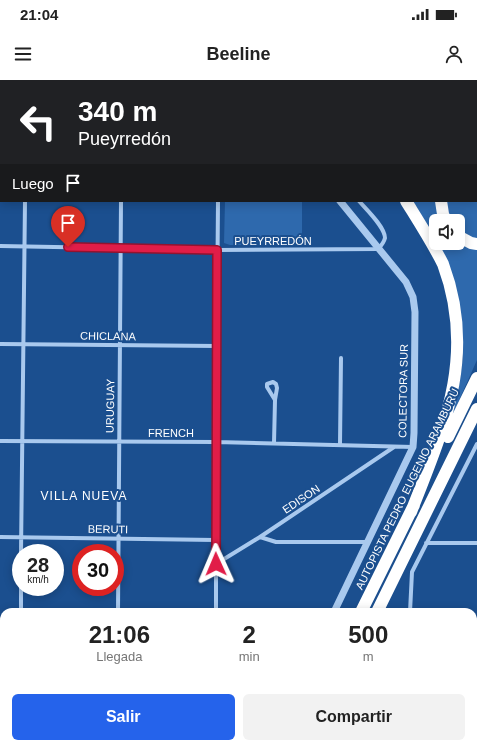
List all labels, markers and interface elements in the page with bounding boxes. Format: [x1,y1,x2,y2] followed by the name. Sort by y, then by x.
[20,6,58,23] text: 21:04
[12,43,34,65] icon: menu
[443,43,465,65] icon: person
[206,44,271,64] text: Beeline
[12,96,64,148] icon: left
[78,96,157,127] text: 340 m
[78,129,171,149] text: Pueyrredón
[62,172,84,194] icon: arrive
[12,175,54,192] text: Luego
[51,206,85,247] pin
[57,212,79,234] icon: arrive
[429,214,465,250] map controls
[429,214,465,250] button: sound
[234,235,312,247] street label: PUEYRREDÓN
[80,330,137,342] street label: CHICLANA
[396,344,410,438] street label: COLECTORA SUR
[104,378,116,433] street label: URUGUAY
[353,387,461,591] street label: AUTOPISTA PEDRO EUGENIO ARAMBURU
[148,427,194,439] street label: FRENCH
[280,482,322,516] street label: EDISON
[41,489,127,503] district label: VILLA NUEVA
[88,523,128,535] street label: BERUTI
[195,543,237,585] position arrow
[72,544,124,596] speed limit sign: 30
[27,554,49,576] text: 28
[27,574,49,585] text: km/h
[89,621,150,648] text: 21:06
[242,621,256,648] text: 2
[348,621,388,648] text: 500
[96,649,142,664] text: Llegada
[239,649,260,664] text: min
[363,649,374,664] text: m
[12,694,235,740] button: Salir
[243,694,465,740] button: Compartir

